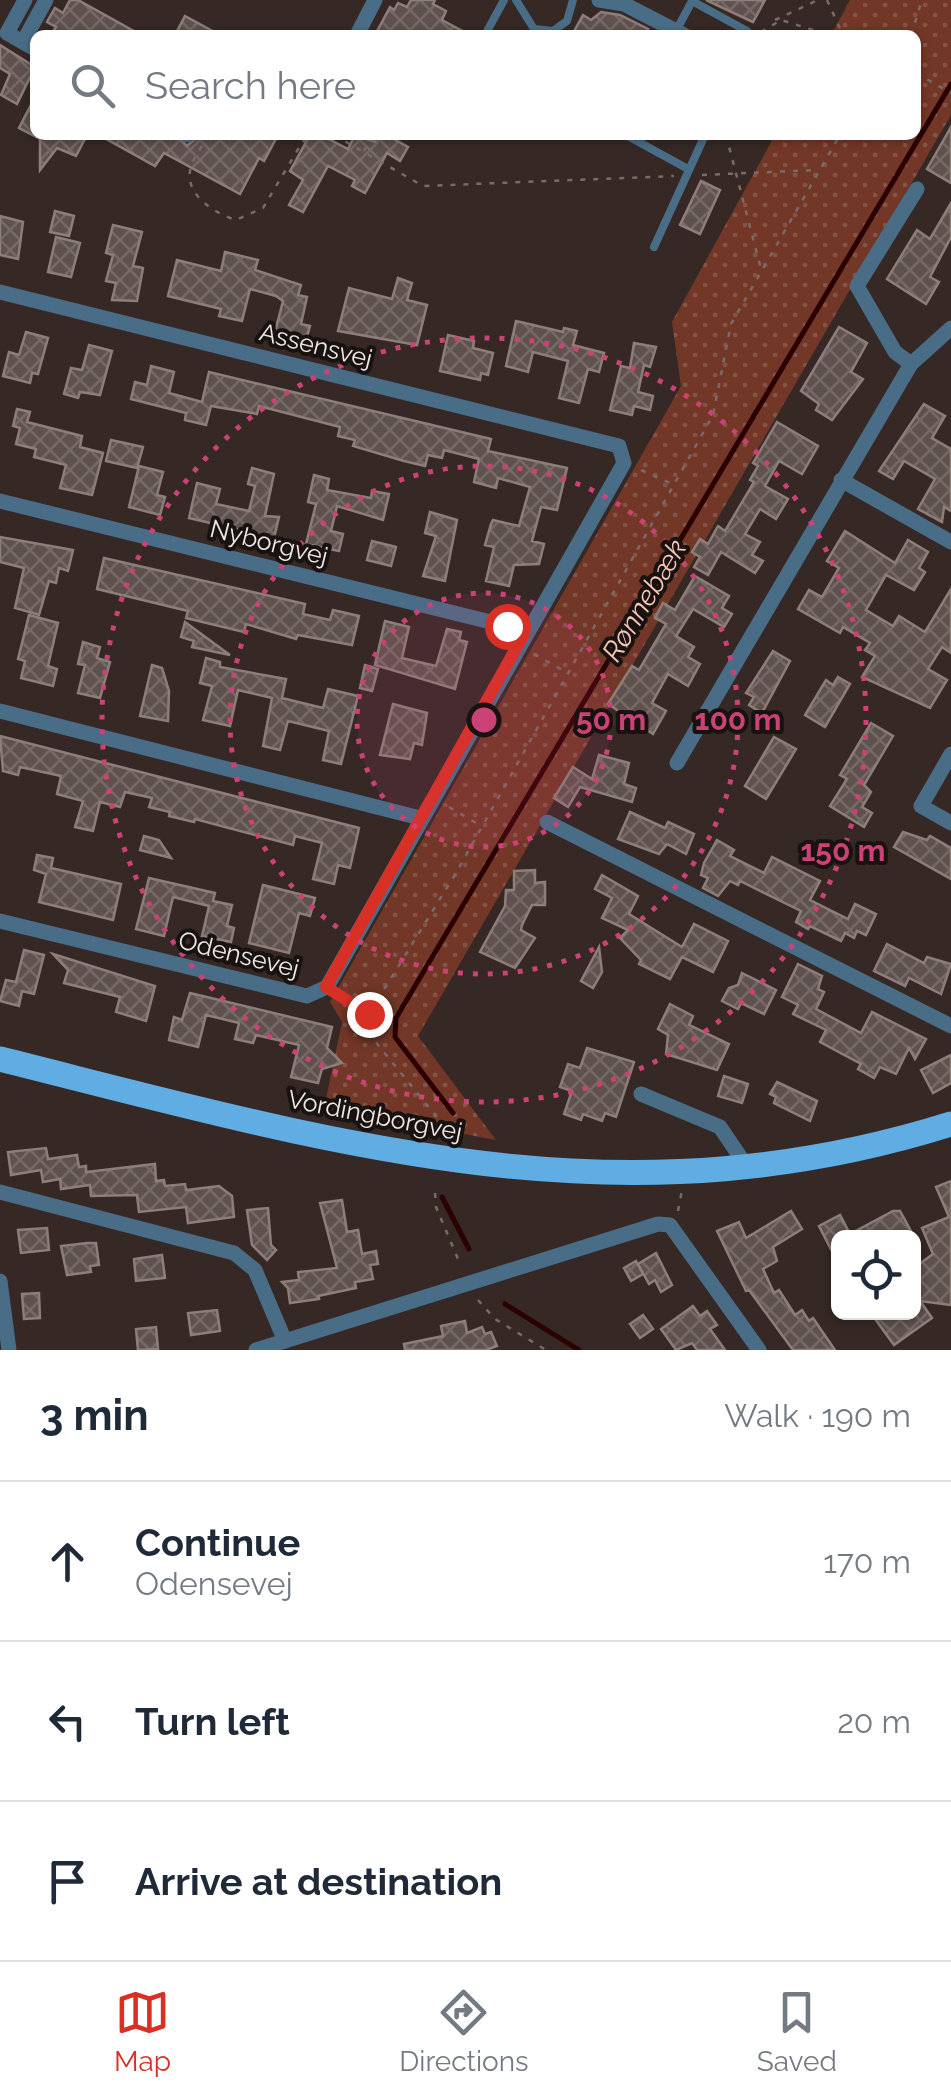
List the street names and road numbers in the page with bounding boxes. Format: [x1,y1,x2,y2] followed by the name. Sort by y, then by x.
[257,317,375,373] street label: Assensvej
[207,513,331,571] street label: Nyborgvej
[176,925,302,983] street label: Odensevej
[285,1083,465,1147] street label: Vordingborgvej

